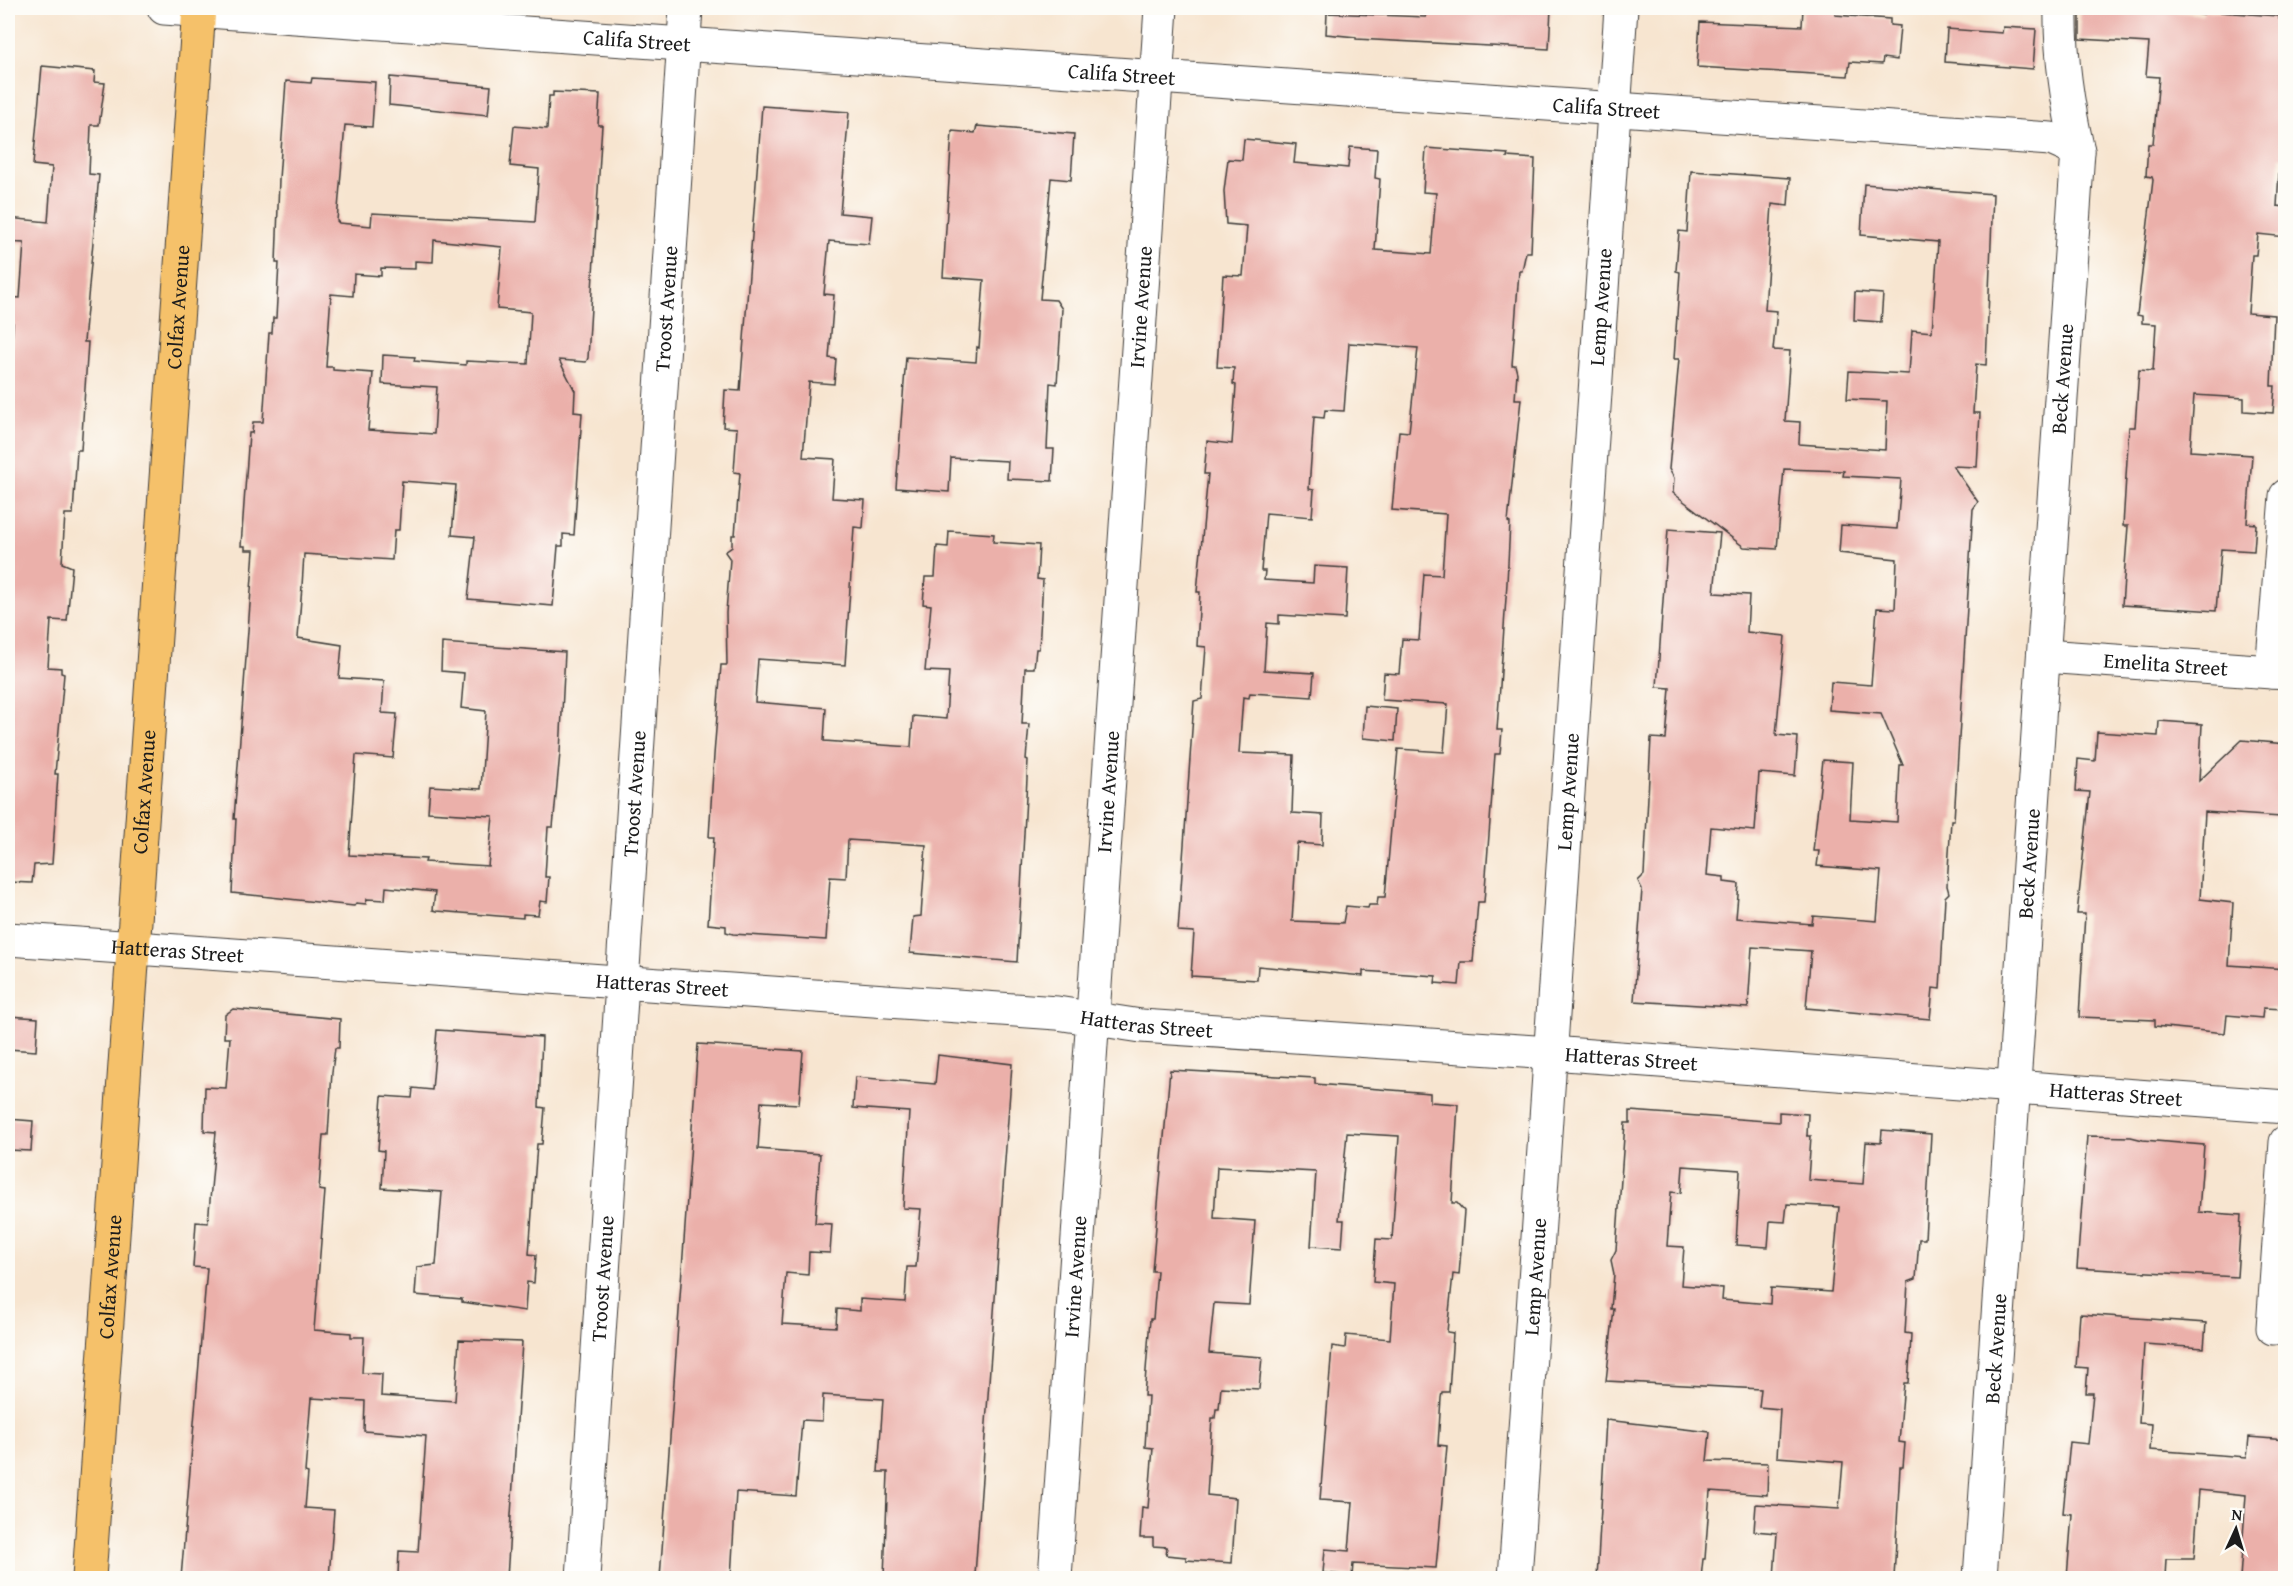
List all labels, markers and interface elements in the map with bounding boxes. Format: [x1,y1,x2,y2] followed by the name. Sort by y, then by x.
[582,21,692,60] street label: Califa Street
[1067,55,1177,93] street label: Califa Street
[1552,88,1662,127] street label: Califa Street
[158,244,197,370] street label: Colfax Avenue
[646,244,685,373] street label: Troost Avenue
[1121,245,1160,369] street label: Irvine Avenue
[1581,247,1620,367] street label: Lemp Avenue
[2043,322,2081,435] street label: Beck Avenue
[2102,644,2230,684] street label: Emelita Street
[124,729,163,855] street label: Colfax Avenue
[614,729,654,858] street label: Troost Avenue
[1088,730,1127,854] street label: Irvine Avenue
[1548,732,1587,852] street label: Lemp Avenue
[2009,807,2048,920] street label: Beck Avenue
[110,930,246,971] street label: Hatteras Street
[595,965,730,1005] street label: Hatteras Street
[1078,1001,1214,1046] street label: Hatteras Street
[1564,1038,1699,1079] street label: Hatteras Street
[2049,1074,2184,1114] street label: Hatteras Street
[90,1213,129,1340] street label: Colfax Avenue
[583,1214,622,1343] street label: Troost Avenue
[1055,1214,1094,1339] street label: Irvine Avenue
[1515,1217,1554,1336] street label: Lemp Avenue
[1976,1292,2015,1405] street label: Beck Avenue
[2206,1499,2266,1559] north arrow
[2231,1502,2244,1526] text: N

